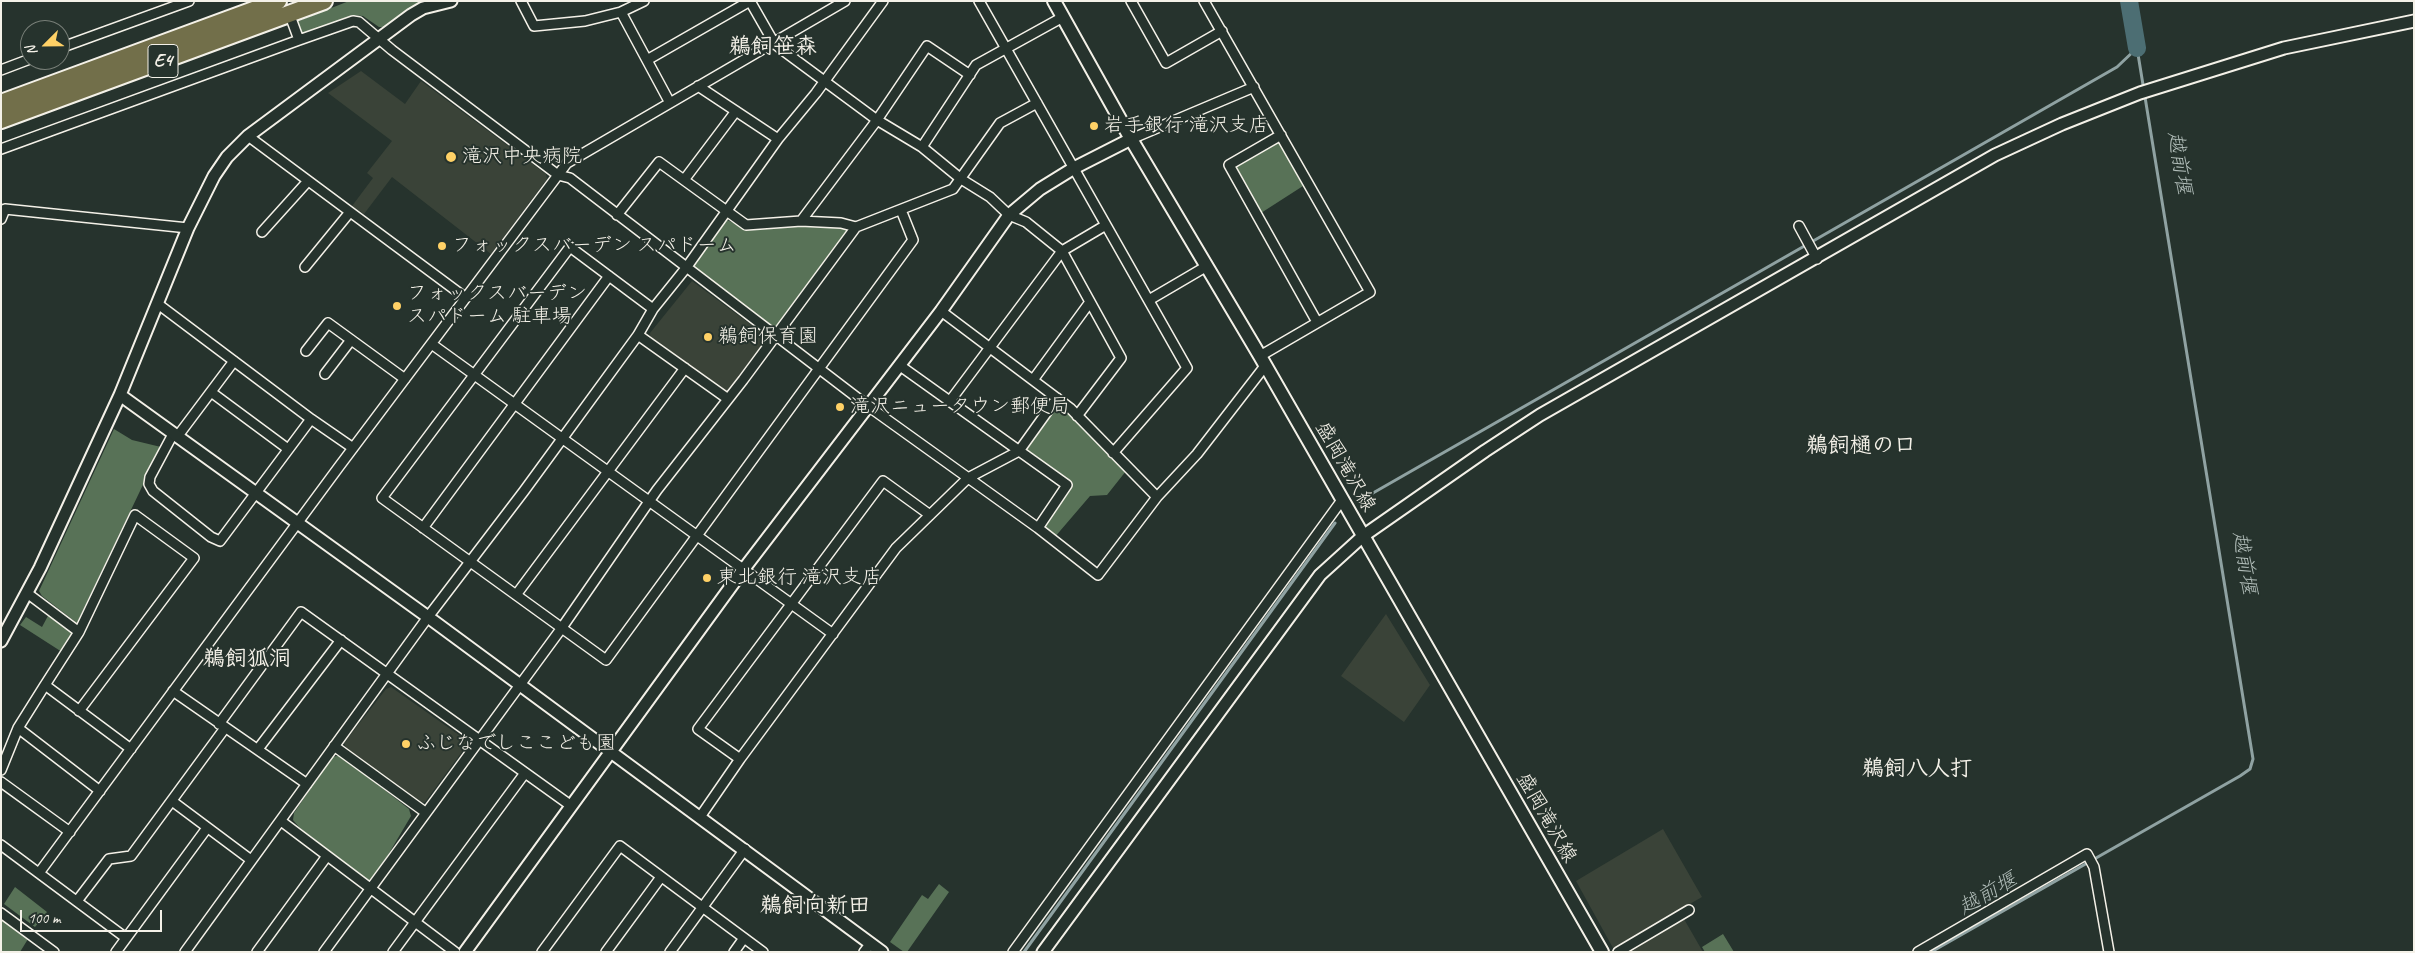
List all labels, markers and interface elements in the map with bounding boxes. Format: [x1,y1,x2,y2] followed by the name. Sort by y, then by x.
[20,20,70,70] north arrow
[729,34,817,60] district label: 鵜飼笹森
[22,43,41,58] text: N
[148,44,178,78] road number: E4
[1104,114,1269,138] place label: 岩手銀行 滝沢支店
[1088,120,1100,132] marker: 岩手銀行 滝沢支店
[2162,130,2196,196] water label: 越前堰
[462,145,582,169] place label: 滝沢中央病院
[444,150,458,164] marker: 滝沢中央病院
[452,234,737,258] place label: フォックスバーデン スパドーム
[436,240,448,252] marker: フォックスバーデン スパドーム
[407,282,587,329] place label: フォックスバーデン スパドーム 駐車場
[391,300,403,312] marker: フォックスバーデン スパドーム 駐車場
[718,325,818,349] place label: 鵜飼保育園
[702,331,714,343] marker: 鵜飼保育園
[850,395,1070,419] place label: 滝沢ニュータウン郵便局
[834,401,846,413] marker: 滝沢ニュータウン郵便局
[1310,418,1380,516] street label: 盛岡滝沢線
[1806,433,1916,459] district label: 鵜飼樋の口
[2227,530,2261,596] water label: 越前堰
[717,566,882,590] place label: 東北銀行 滝沢支店
[701,572,713,584] marker: 東北銀行 滝沢支店
[203,646,291,672] district label: 鵜飼狐洞
[416,732,616,756] place label: ふじなでしここども園
[400,738,412,750] marker: ふじなでしここども園
[1862,756,1972,782] district label: 鵜飼八人打
[1511,769,1581,867] street label: 盛岡滝沢線
[1954,867,2022,921] water label: 越前堰
[760,893,870,919] district label: 鵜飼向新田
[22,900,165,932] scale bar
[28,909,60,928] text: 100 m

